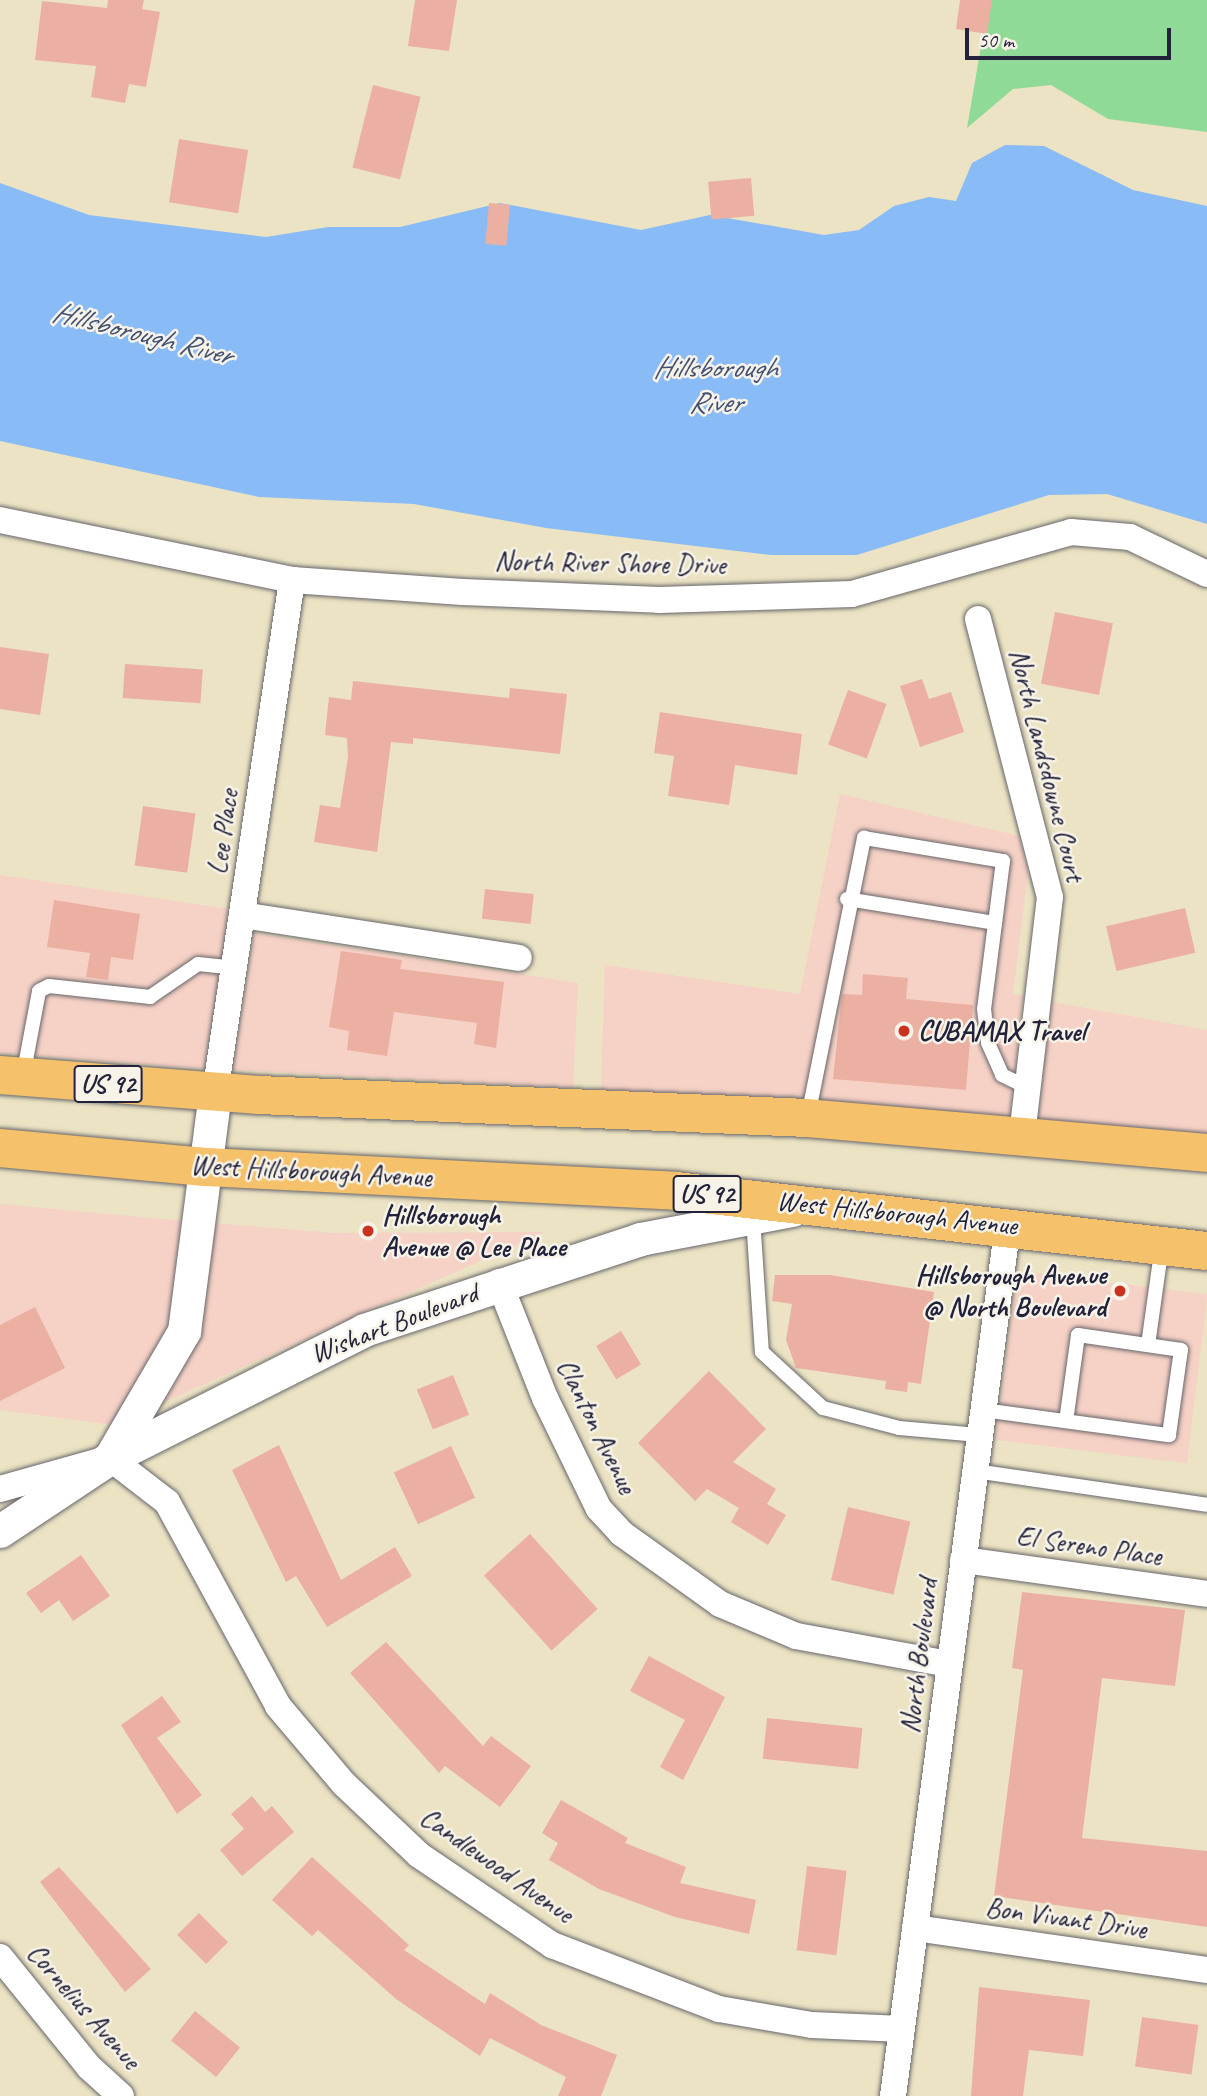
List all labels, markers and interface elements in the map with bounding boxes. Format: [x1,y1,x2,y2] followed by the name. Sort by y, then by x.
[969,14,1176,58] scale bar
[978,27,1014,53] text: 50 m
[49,293,235,373] water label: Hillsborough River
[653,349,777,420] water label: Hillsborough River
[492,544,728,582] street label: North River Shore Drive
[1002,645,1092,885] street label: North Landsdowne Court
[200,787,246,877] street label: Lee Place
[918,1014,1085,1048] place label: CUBAMAX Travel
[896,1023,912,1039] marker: CUBAMAX Travel
[73,1062,143,1106] road number: US 92
[189,1148,433,1194] street label: West Hillsborough Avenue
[672,1172,742,1217] road number: US 92
[775,1184,1019,1242] street label: West Hillsborough Avenue
[382,1198,567,1264] place label: Hillsborough Avenue @ Lee Place
[360,1223,376,1239] marker: Hillsborough Avenue @ Lee Place
[916,1258,1106,1324] place label: Hillsborough Avenue @ North Boulevard
[305,1276,483,1370] street label: Wishart Boulevard
[1112,1283,1128,1299] marker: Hillsborough Avenue @ North Boulevard
[550,1353,644,1499] street label: Clanton Avenue
[1014,1519,1164,1573] street label: El Sereno Place
[893,1576,945,1736] street label: North Boulevard
[414,1800,580,1930] street label: Candlewood Avenue
[983,1890,1149,1946] street label: Bon Vivant Drive
[20,1936,148,2076] street label: Cornelius Avenue

